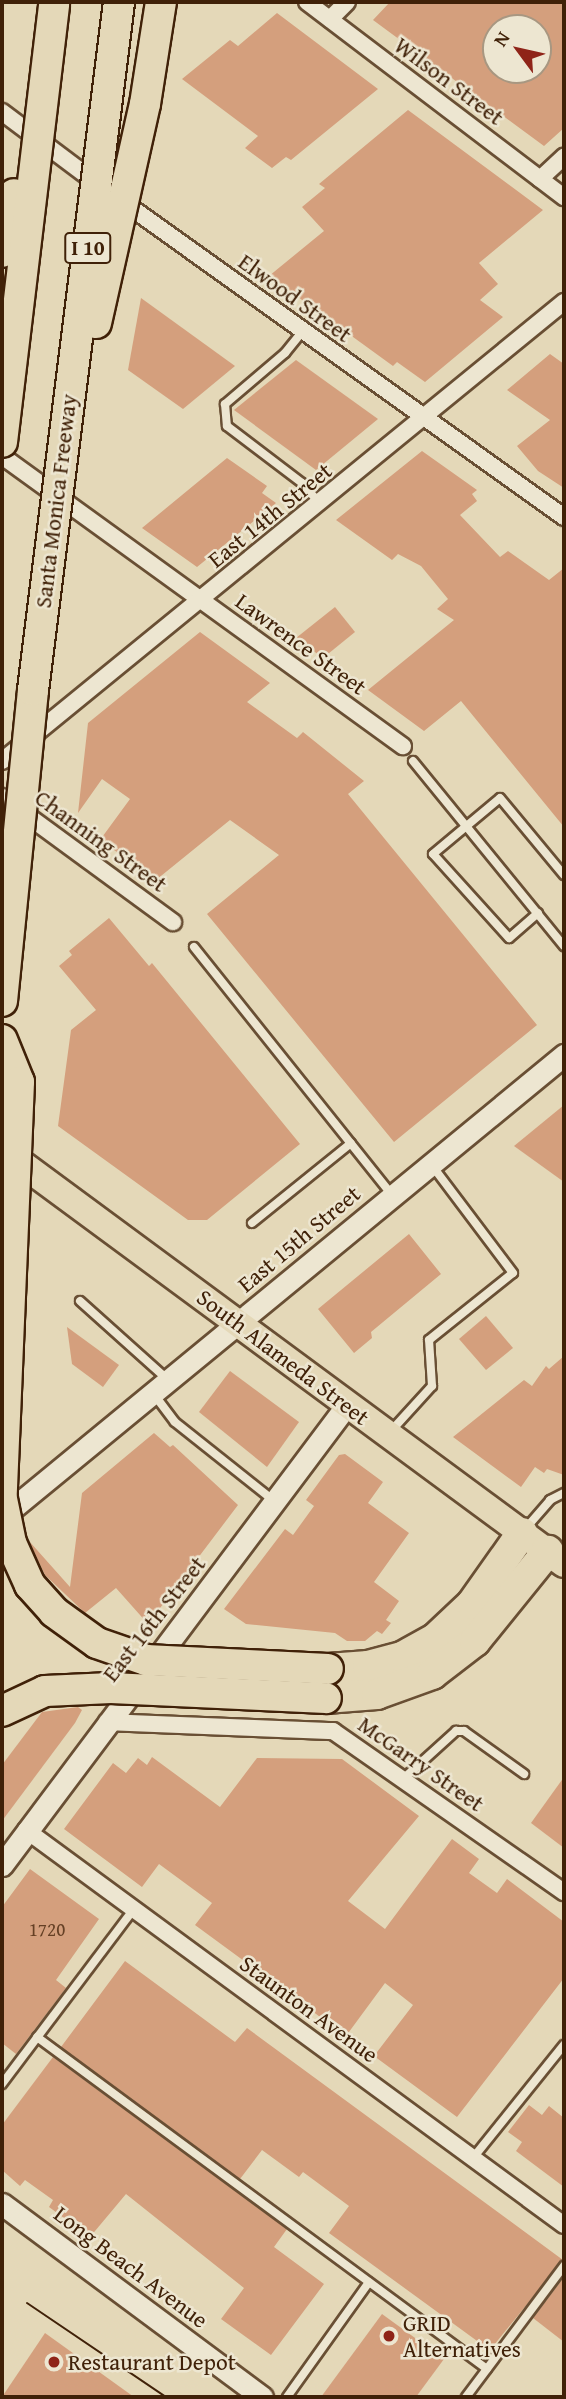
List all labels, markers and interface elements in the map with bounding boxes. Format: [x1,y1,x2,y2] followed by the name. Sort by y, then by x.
[482,14,552,84] north arrow
[486,26,516,52] text: N
[389,31,509,131] street label: Wilson Street
[64,230,112,266] road number: I 10
[233,248,357,348] street label: Elwood Street
[29,392,83,610] street label: Santa Monica Freeway
[203,457,337,573] street label: East 14th Street
[230,587,372,701] street label: Lawrence Street
[30,784,172,898] street label: Channing Street
[232,1180,366,1298] street label: East 15th Street
[191,1283,375,1431] street label: South Alameda Street
[97,1551,211,1687] street label: East 16th Street
[353,1710,489,1818] street label: McGarry Street
[29,1919,65,1941] house number: 1720
[235,1950,383,2068] street label: Staunton Avenue
[49,2200,213,2334] street label: Long Beach Avenue
[403,2309,521,2363] place label: GRID Alternatives
[381,2328,397,2344] marker: GRID Alternatives
[68,2348,236,2376] place label: Restaurant Depot
[46,2354,62,2370] marker: Restaurant Depot

